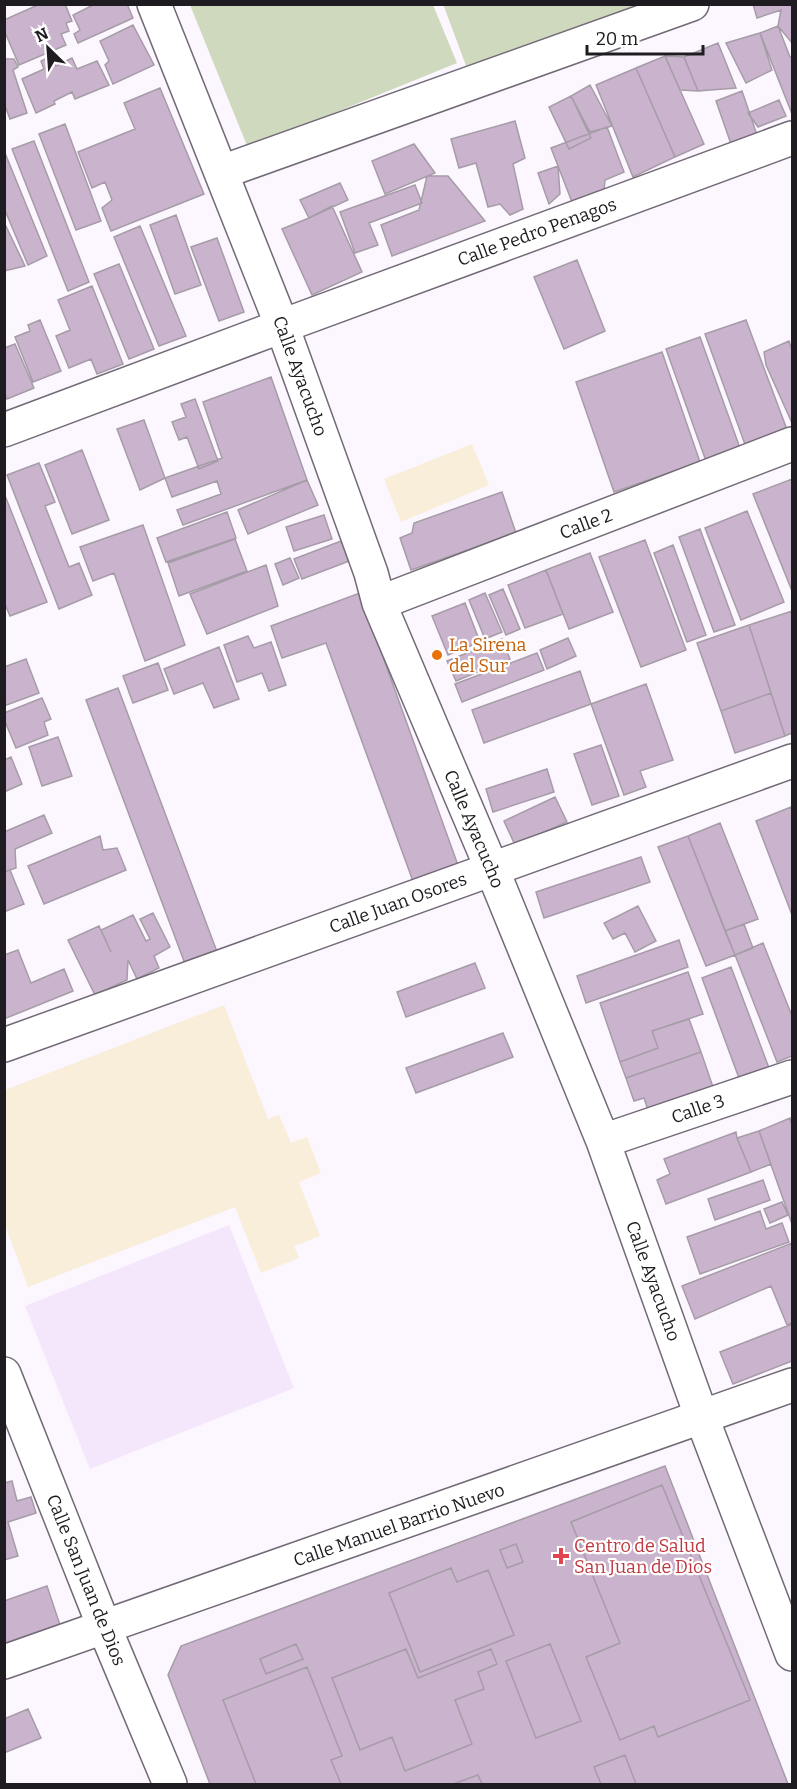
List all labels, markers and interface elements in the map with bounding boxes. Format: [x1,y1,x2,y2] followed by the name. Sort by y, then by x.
[18,18,78,78] north arrow
[587,18,702,56] scale bar
[32,24,51,46] text: N
[596,28,638,50] text: 20 m
[454,193,620,271] street label: Calle Pedro Penagos
[268,313,332,439] street label: Calle Ayacucho
[557,504,615,544] street label: Calle 2
[449,634,527,677] place label: La Sirena del Sur
[430,648,444,662] marker: La Sirena del Sur
[439,767,509,891] street label: Calle Ayacucho
[326,868,470,938] street label: Calle Juan Osores
[668,1090,728,1128] street label: Calle 3
[621,1218,685,1344] street label: Calle Ayacucho
[291,1478,507,1572] street label: Calle Manuel Barrio Nuevo
[42,1491,130,1669] street label: Calle San Juan de Dios
[574,1535,712,1578] place label: Centro de Salud San Juan de Dios
[552,1547,570,1565] marker: Centro de Salud San Juan de Dios

